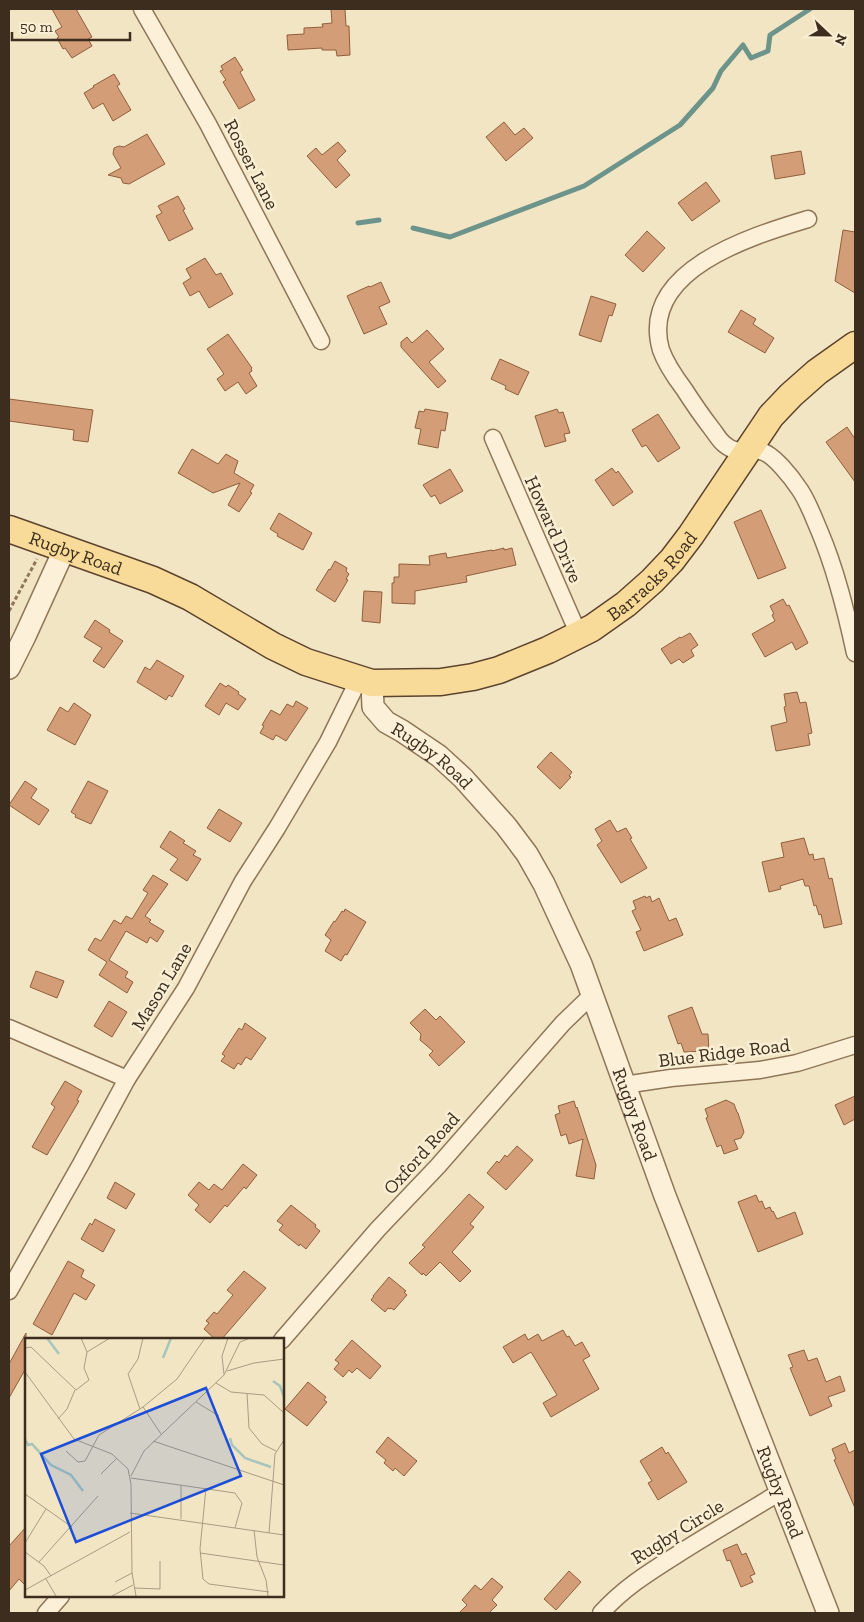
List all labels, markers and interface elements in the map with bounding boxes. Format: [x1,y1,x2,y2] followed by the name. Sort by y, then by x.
[12,10,130,42] scale bar
[804,10,854,60] north arrow
[20,18,53,36] text: 50 m
[831,32,850,48] text: N
[219,115,284,213] street label: Rosser Lane
[520,472,587,586] street label: Howard Drive
[26,526,126,580] street label: Rugby Road
[603,526,702,626] street label: Barracks Road
[388,717,478,794] street label: Rugby Road
[126,938,197,1034] street label: Mason Lane
[657,1033,792,1072] street label: Blue Ridge Road
[607,1065,662,1164] street label: Rugby Road
[378,1107,465,1199] street label: Oxford Road
[25,1338,284,1597] inset map
[752,1443,809,1542] street label: Rugby Road
[627,1494,728,1569] street label: Rugby Circle

